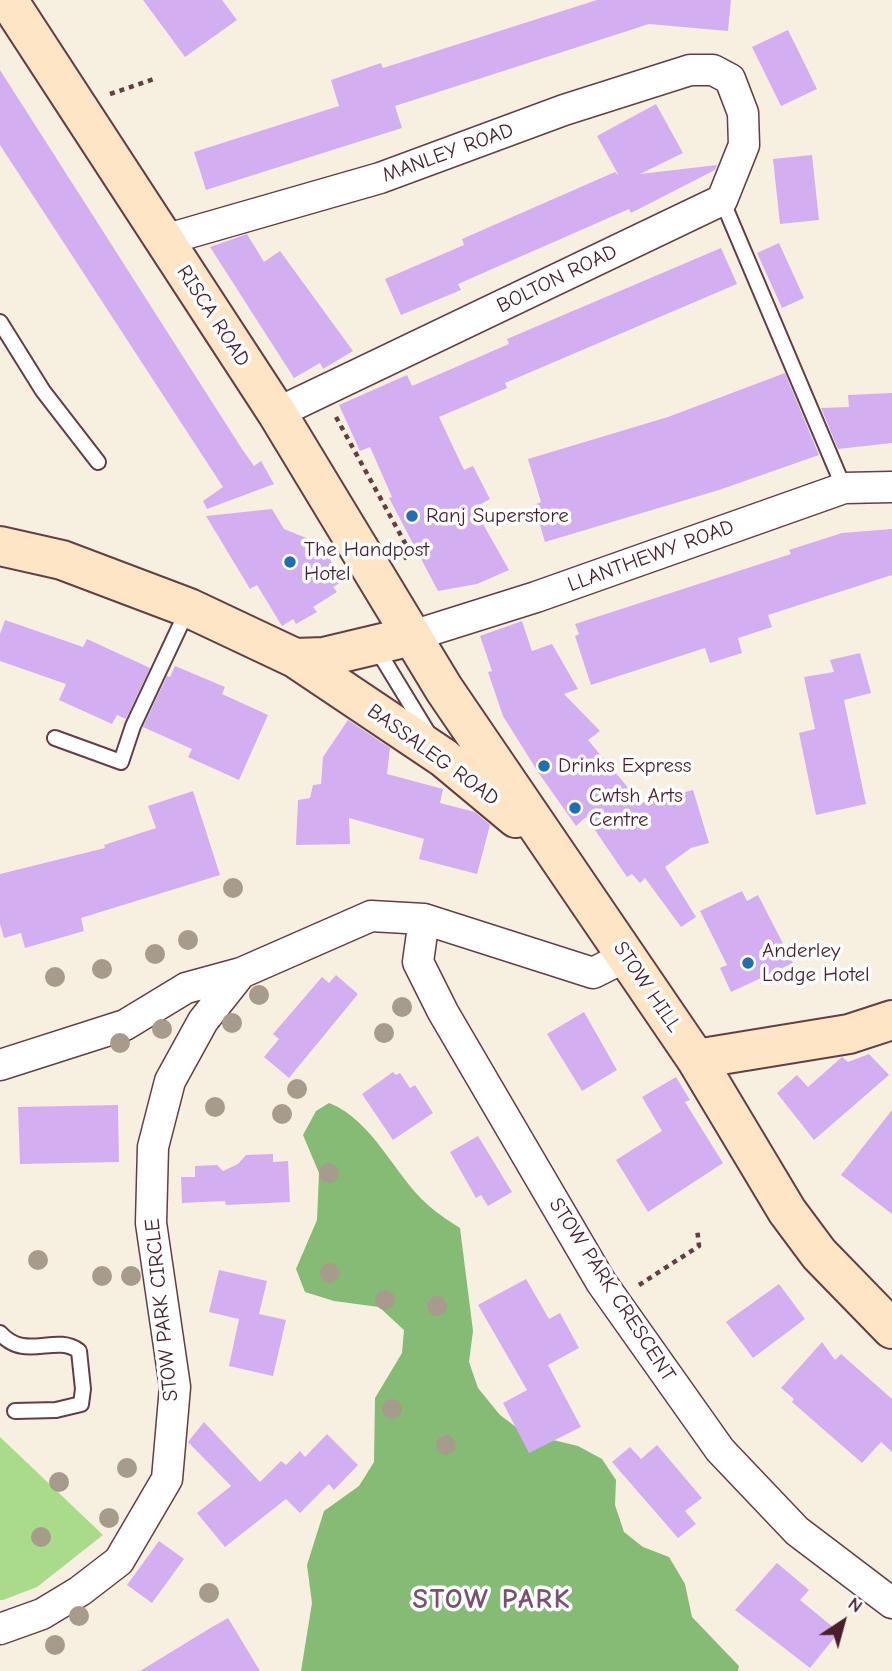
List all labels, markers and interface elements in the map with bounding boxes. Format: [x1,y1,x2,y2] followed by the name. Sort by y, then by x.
[379,118,517,188] street label: MANLEY ROAD
[493,239,621,319] street label: BOLTON ROAD
[171,261,255,371] street label: RISCA ROAD
[426,503,569,529] place label: Ranj Superstore
[404,508,420,524] marker: Ranj Superstore
[565,514,737,598] street label: LLANTHEWY ROAD
[304,537,429,587] place label: The Handpost Hotel
[282,554,298,570] marker: The Handpost Hotel
[362,699,504,811] street label: BASSALEG ROAD
[558,753,692,779] place label: Drinks Express
[536,758,552,774] marker: Drinks Express
[589,783,683,833] place label: Cwtsh Arts Centre
[567,800,583,816] marker: Cwtsh Arts Centre
[607,937,687,1037] street label: STOW HILL
[762,938,870,988] place label: Anderley Lodge Hotel
[740,955,756,971] marker: Anderley Lodge Hotel
[543,1193,681,1387] street label: STOW PARK CRESCENT
[140,1217,184,1403] street label: STOW PARK CIRCLE
[414,1583,570,1617] district label: STOW PARK
[808,1587,878,1657] north arrow
[844,1592,867,1618] text: N

